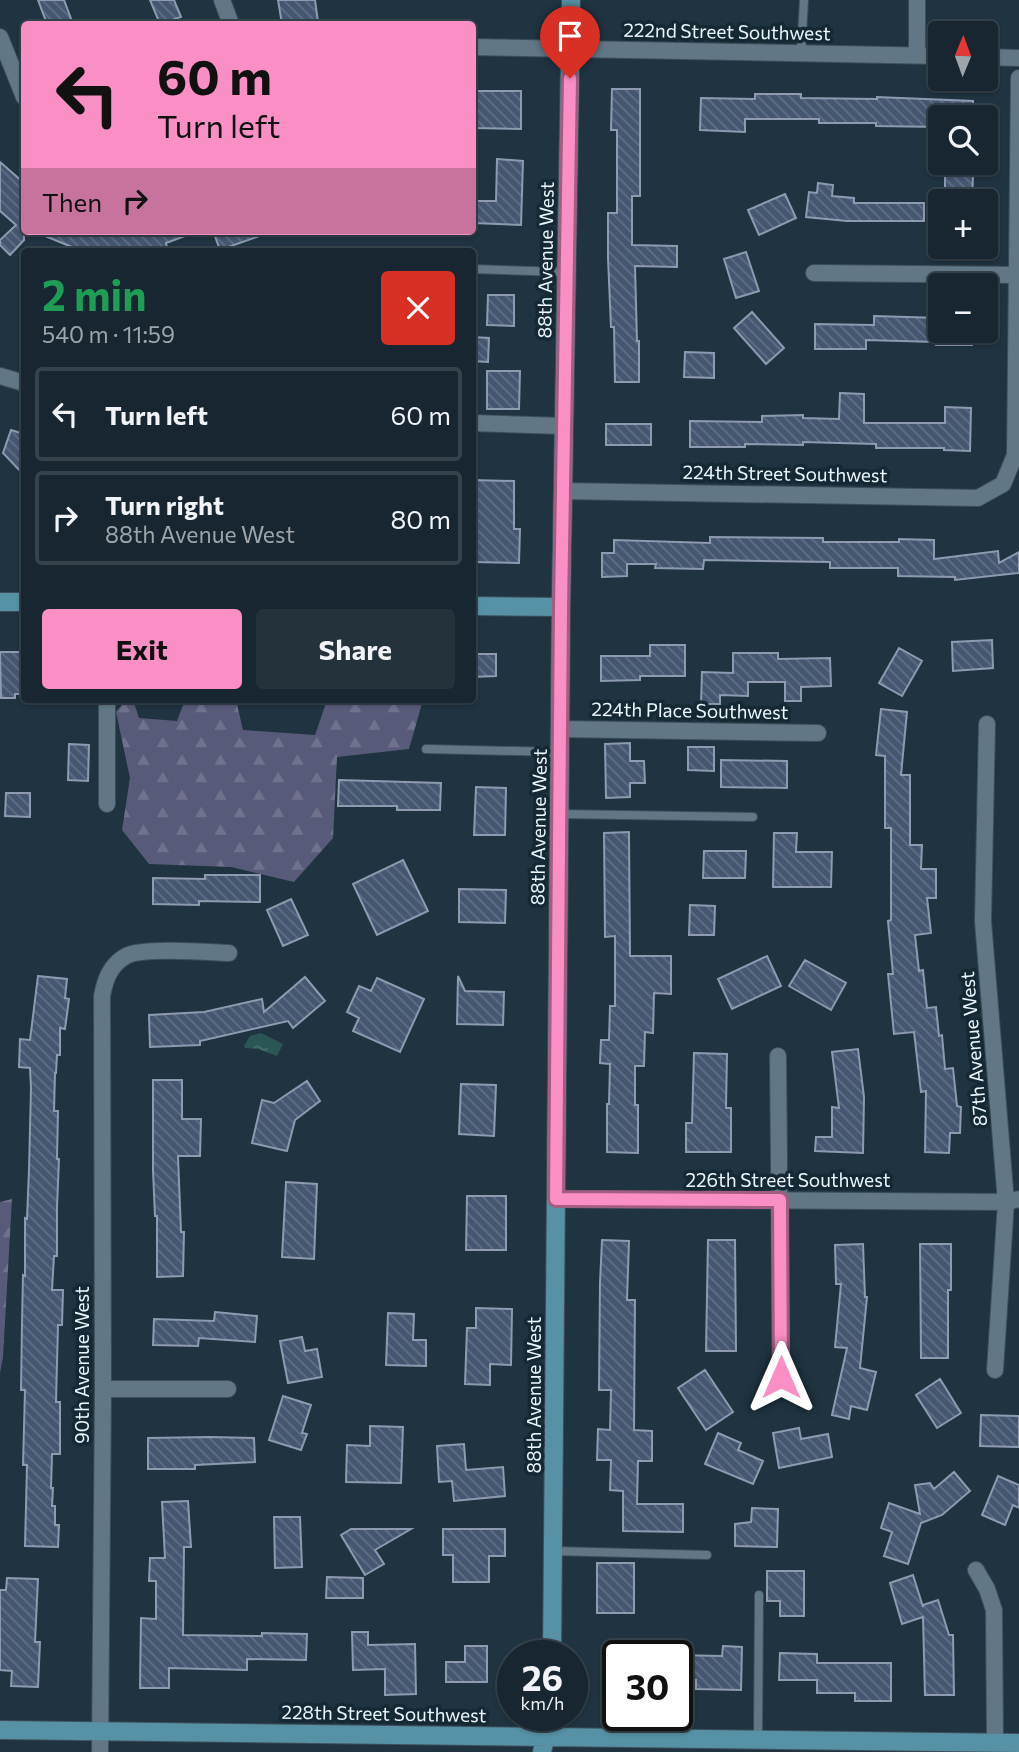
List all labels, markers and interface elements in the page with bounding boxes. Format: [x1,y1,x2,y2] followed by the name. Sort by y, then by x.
[540,6,600,78] pin
[551,17,589,55] icon: arrive
[623,18,831,44] street label: 222nd Street Southwest
[928,21,998,91] north arrow
[928,21,998,343] map controls
[157,45,272,105] text: 60 m
[42,49,133,140] icon: left
[157,105,281,145] text: Turn left
[928,105,998,175] button: search
[532,181,558,339] street label: 88th Avenue West
[116,182,154,220] icon: right
[42,186,102,217] text: Then
[928,189,998,259] button: +
[42,268,147,320] text: 2 min
[381,271,455,345] button: close
[928,273,998,343] button: −
[42,320,175,348] text: 540 m · 11:59
[46,395,84,433] icon: left
[105,399,208,430] text: Turn left
[391,399,451,430] text: 60 m
[682,460,888,486] street label: 224th Street Southwest
[105,489,224,520] text: Turn right
[46,499,84,537] icon: right
[391,503,451,534] text: 80 m
[105,520,295,548] text: 88th Avenue West
[42,609,242,689] button: Exit
[256,609,455,689] button: Share
[591,697,789,723] street label: 224th Place Southwest
[525,748,551,906] street label: 88th Avenue West
[955,970,991,1127] street label: 87th Avenue West
[685,1168,891,1191] street label: 226th Street Southwest
[70,1286,93,1444] street label: 90th Avenue West
[522,1316,545,1473] street label: 88th Avenue West
[744,1340,818,1414] position arrow
[602,1640,693,1731] speed limit sign: 30
[522,1655,563,1698] text: 26
[521,1692,564,1714] text: km/h
[281,1700,487,1726] street label: 228th Street Southwest

